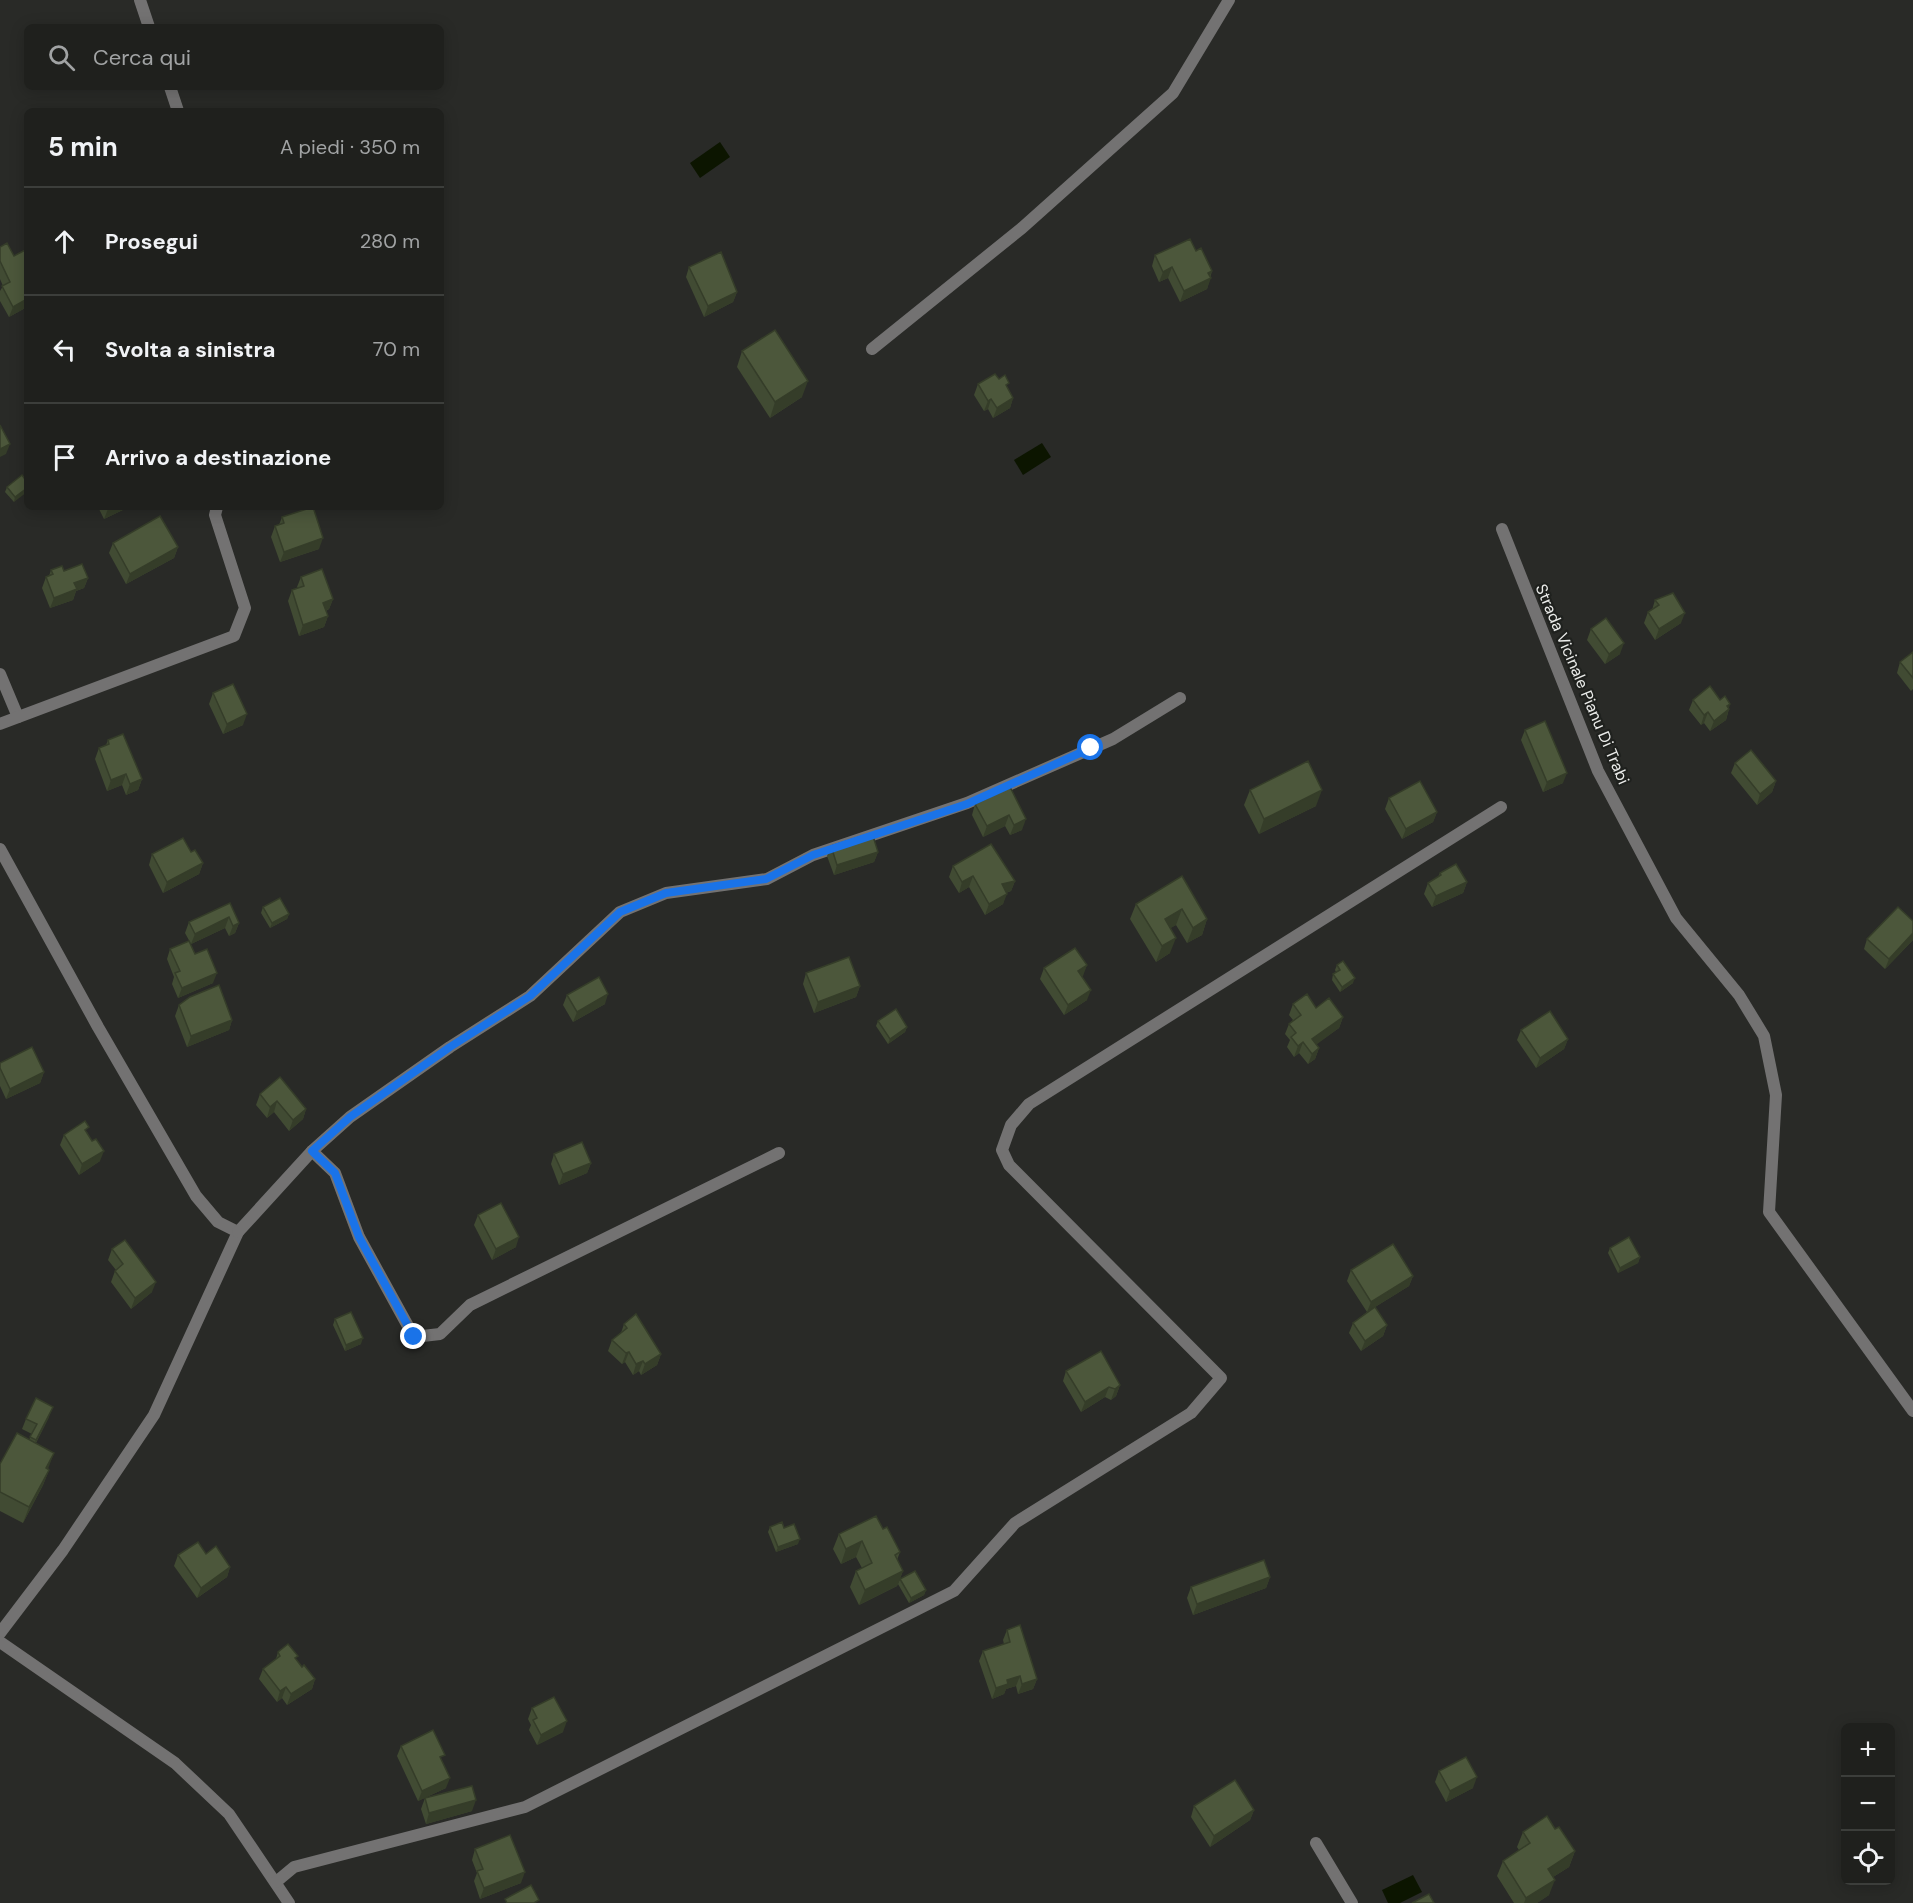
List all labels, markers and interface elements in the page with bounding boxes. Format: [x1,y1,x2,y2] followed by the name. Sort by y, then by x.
[24,24,444,90] search box
[45,41,78,74] icon: search
[93,43,191,72] text: Cerca qui
[48,130,118,164] text: 5 min
[280,134,420,160] text: A piedi · 350 m
[48,225,81,258] icon: ahead
[105,227,198,256] text: Prosegui
[360,228,420,254] text: 280 m
[48,333,81,366] icon: left
[105,335,275,364] text: Svolta a sinistra
[373,336,420,362] text: 70 m
[48,441,81,474] icon: arrive
[105,443,331,472] text: Arrivo a destinazione
[1531,581,1634,788] street label: Strada Vicinale Pianu Di Trabi
[1077,734,1103,760] route start
[400,1323,426,1349] route end
[1841,1723,1895,1885] map controls
[1841,1723,1895,1777] button: +
[1841,1777,1895,1831] button: −
[1841,1831,1895,1885] button: locate

